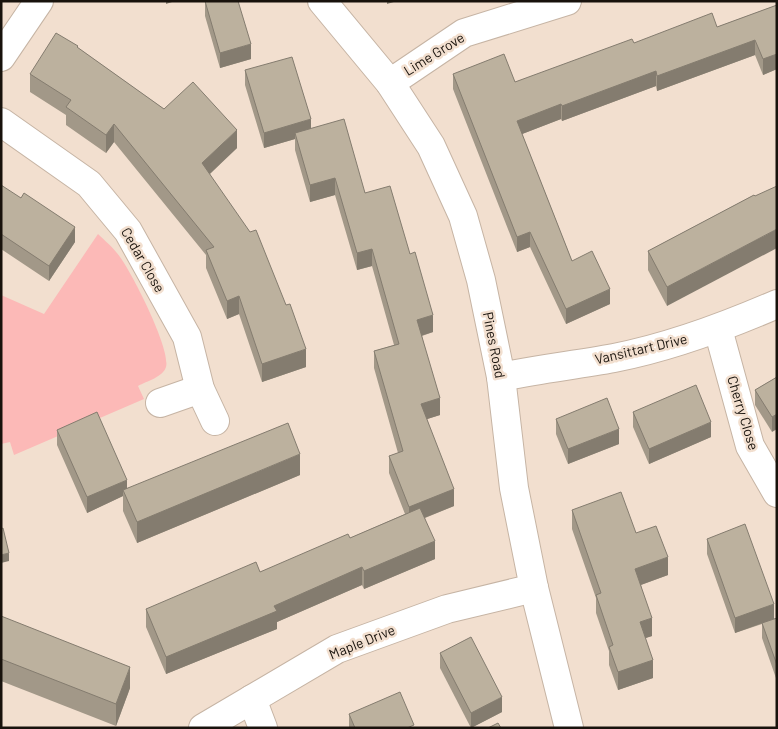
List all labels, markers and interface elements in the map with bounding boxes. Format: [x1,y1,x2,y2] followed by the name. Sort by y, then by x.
[400,28,467,79] street label: Lime Grove
[118,224,169,295] street label: Cedar Close
[480,310,509,379] street label: Pines Road
[593,330,689,367] street label: Vansittart Drive
[724,374,763,452] street label: Cherry Close
[326,621,397,662] street label: Maple Drive

